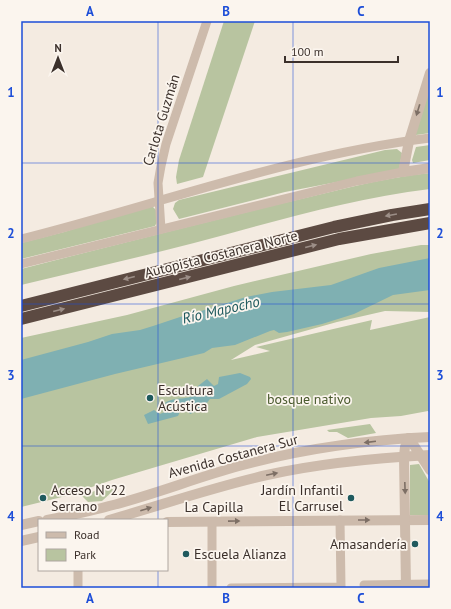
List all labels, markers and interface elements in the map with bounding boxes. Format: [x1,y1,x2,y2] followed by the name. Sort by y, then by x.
[86,3,94,20] text: A
[222,3,230,20] text: B
[357,3,365,20] text: C
[38,38,78,78] north arrow
[285,38,398,64] scale bar
[54,41,62,55] text: N
[291,44,324,59] text: 100 m
[139,72,183,168] street label: Carlota Guzmán
[7,84,15,101] text: 1
[436,84,444,101] text: 1
[415,105,421,117] one-way arrow
[385,212,398,218] one-way arrow
[7,225,15,242] text: 2
[436,225,444,242] text: 2
[143,226,299,282] street label: Autopista Costanera Norte
[305,243,317,249] one-way arrow
[123,275,135,281] one-way arrow
[179,275,191,281] one-way arrow
[180,291,262,328] water label: Río Mapocho
[53,306,65,312] one-way arrow
[7,367,15,384] text: 3
[436,367,444,384] text: 3
[158,381,213,415] place label: Escultura Acústica
[267,390,351,408] park label: bosque nativo
[145,393,155,403] marker: Escultura Acústica
[166,430,300,482] street label: Avenida Costanera Sur
[364,438,376,445] one-way arrow
[265,471,278,477] one-way arrow
[51,481,126,515] place label: Acceso N°22 Serrano
[260,481,343,515] place label: Jardín Infantil El Carrusel
[402,482,408,495] one-way arrow
[38,493,48,503] marker: Acceso N°22 Serrano
[346,493,356,503] marker: Jardín Infantil El Carrusel
[185,498,243,516] street label: La Capilla
[141,506,153,512] one-way arrow
[7,508,15,525] text: 4
[436,508,444,525] text: 4
[358,517,371,523] one-way arrow
[228,518,241,524] one-way arrow
[38,519,168,571] legend
[74,527,99,542] text: Road
[330,535,407,553] place label: Amasandería
[410,539,420,549] marker: Amasandería
[194,545,287,563] place label: Escuela Alianza
[74,547,96,562] text: Park
[181,549,191,559] marker: Escuela Alianza
[86,590,94,607] text: A
[222,590,230,607] text: B
[357,590,365,607] text: C

